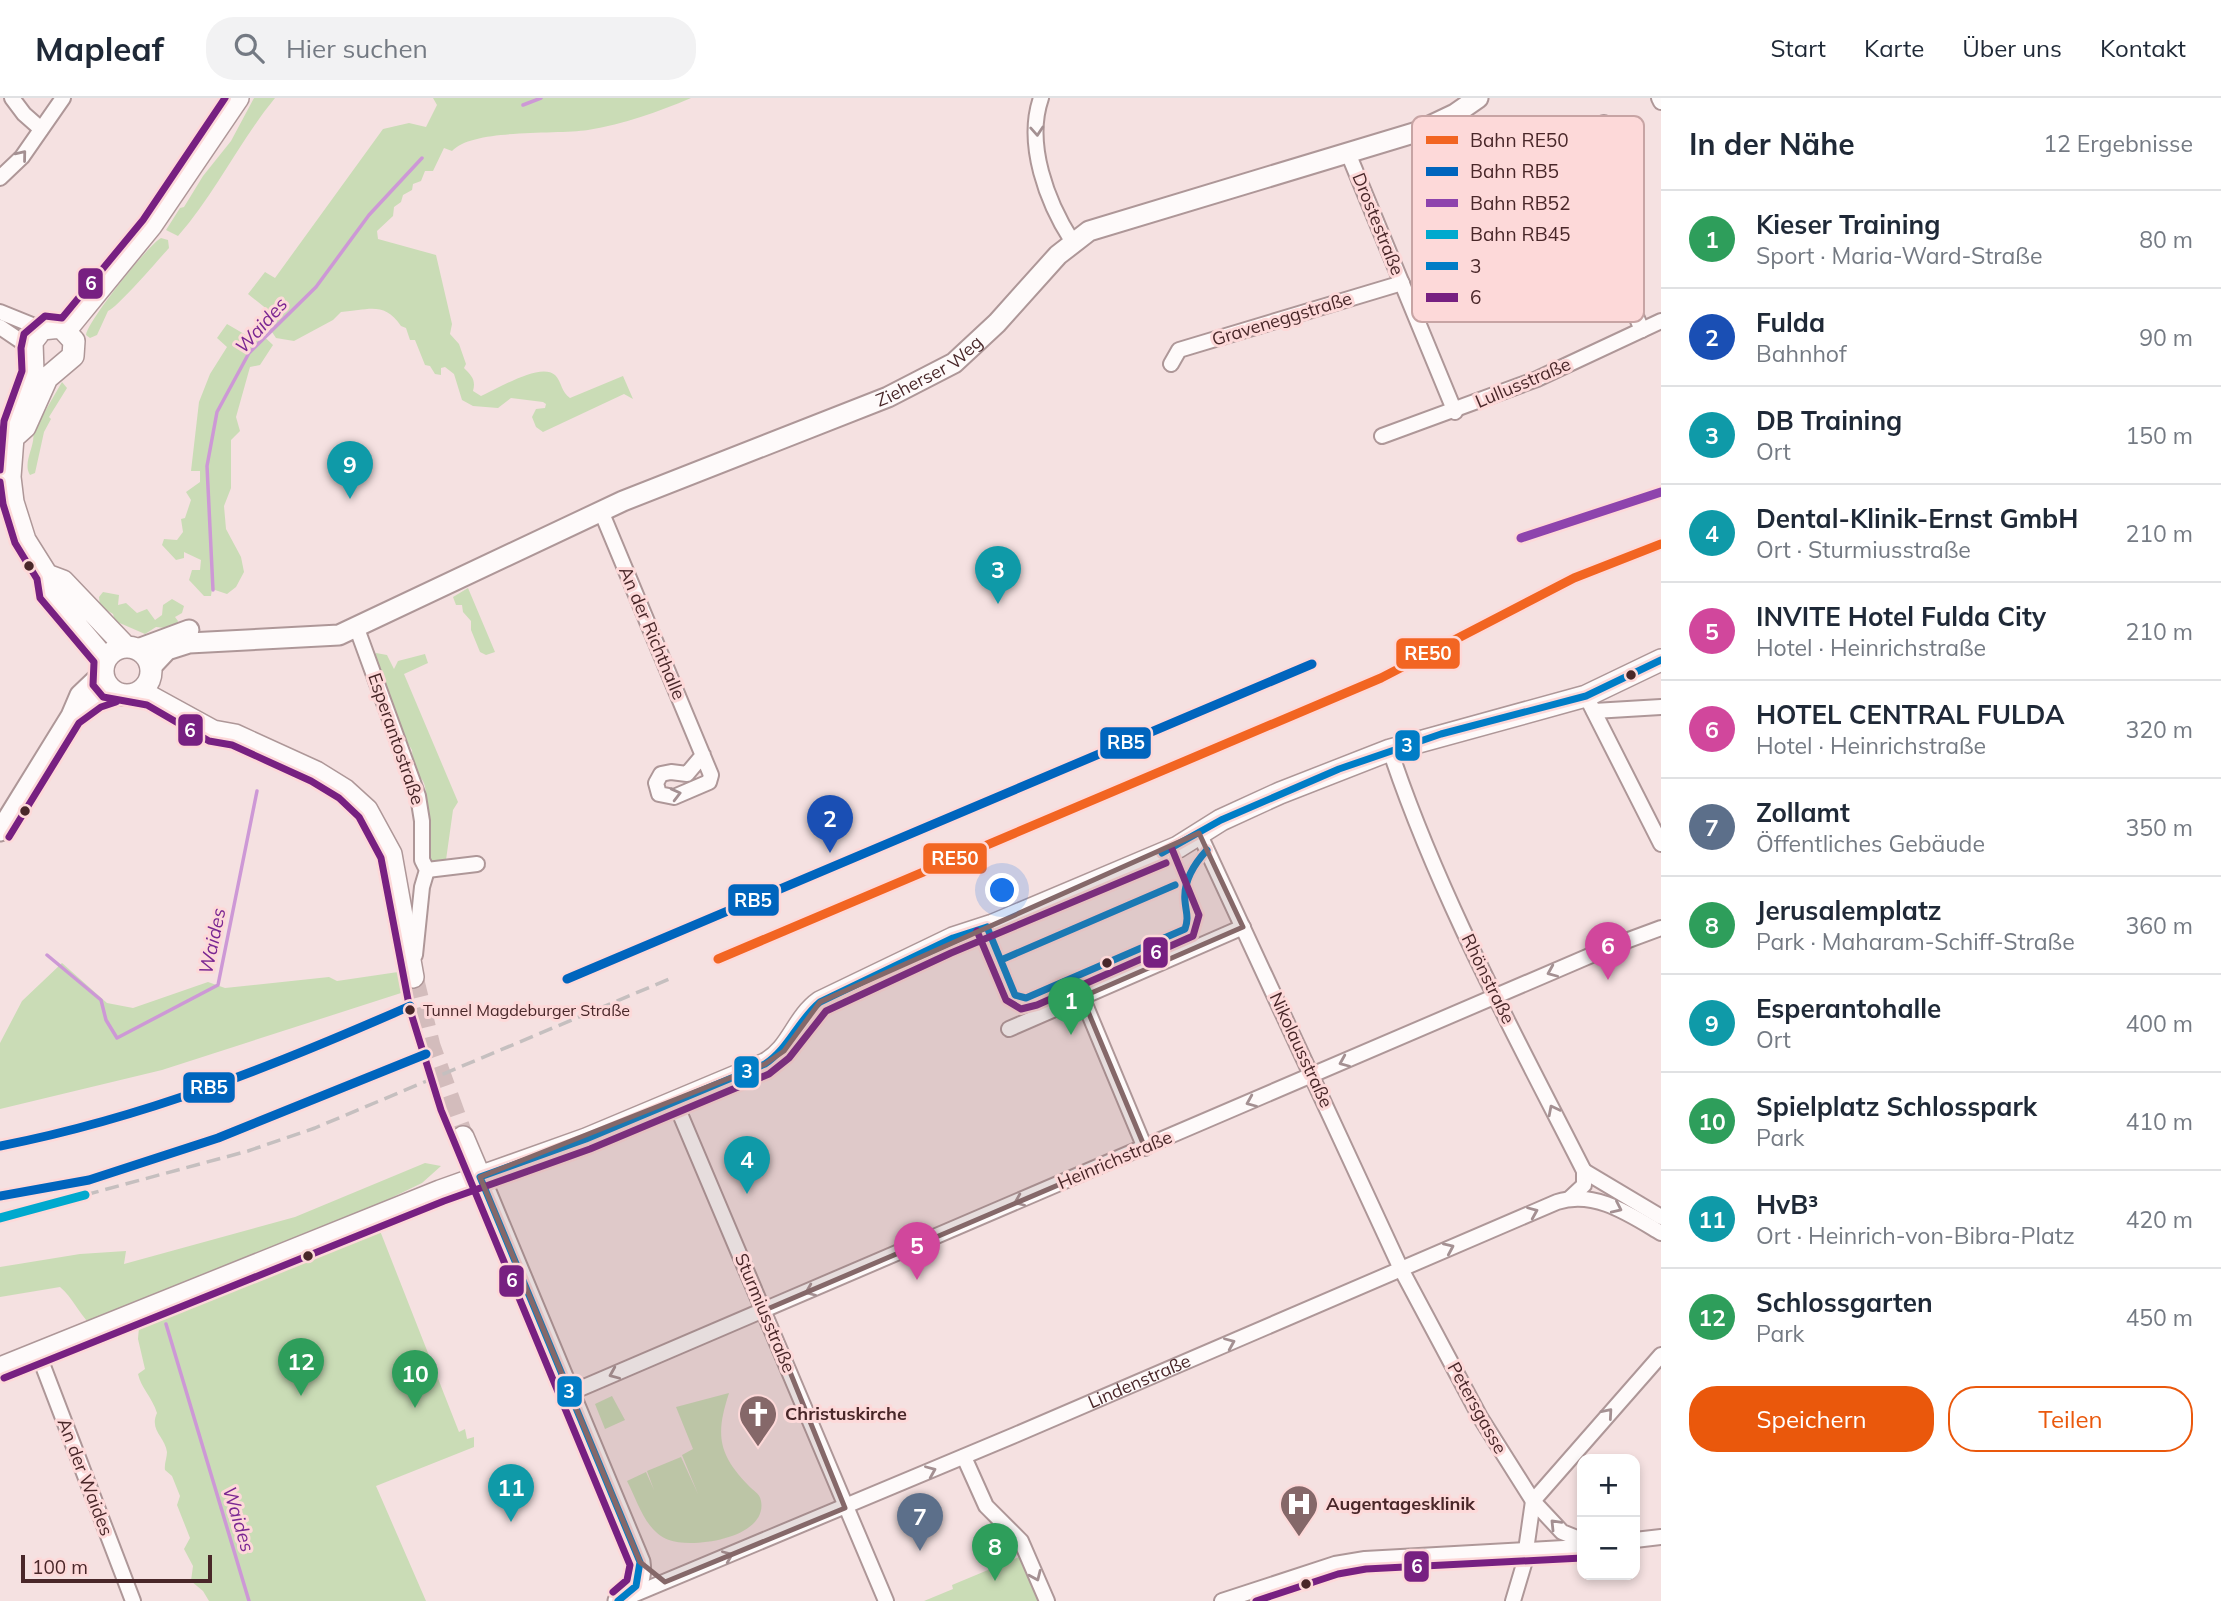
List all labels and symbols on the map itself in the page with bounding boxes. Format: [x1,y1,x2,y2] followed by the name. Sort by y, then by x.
[1412,116,1644,322] legend
[1029,126,1044,137] one-way arrow
[1470,128,1569,152] text: Bahn RE50
[14,150,27,162] one-way arrow
[1470,159,1559,183] text: Bahn RB5
[1347,169,1409,278] street label: Drostestraße
[1470,191,1570,215] text: Bahn RB52
[1470,222,1570,246] text: Bahn RB45
[1470,254,1481,278] text: 3
[77,267,104,300] line badge: 6
[85,271,97,295] text: 6
[1470,285,1481,309] text: 6
[1209,286,1355,351] street label: Graveneggstraße
[230,292,292,358] water label: Waides
[872,330,987,412] street label: Zieherser Weg
[1472,352,1574,413] street label: Lullusstraße
[327,441,373,499] pin: 9
[975,546,1021,604] pin: 3
[22,559,36,573] unlabelled marker
[614,563,691,703] street label: An der Richthalle
[1395,637,1461,670] line badge: RE50
[1404,641,1452,665] text: RE50
[1624,668,1638,682] unlabelled marker
[363,670,430,808] street label: Esperantostraße
[177,713,204,747] line badge: 6
[184,718,196,742] text: 6
[1099,726,1152,760] line badge: RB5
[1394,729,1421,762] line badge: 3
[1107,730,1145,754] text: RB5
[1401,733,1413,757] text: 3
[670,788,682,803] one-way arrow
[807,795,853,853] pin: 2
[18,804,32,818] unlabelled marker
[922,842,988,875] line badge: RE50
[931,846,979,870] text: RE50
[985,873,1019,907] your location
[727,883,780,917] line badge: RB5
[734,888,772,912] text: RB5
[193,906,231,976] water label: Waides
[1585,922,1631,980] pin: 6
[1457,930,1520,1028] street label: Rhönstraße
[1142,936,1169,969] line badge: 6
[1150,940,1162,964] text: 6
[1100,956,1114,970] unlabelled marker
[1547,963,1559,977] one-way arrow
[1048,977,1094,1035] pin: 1
[1265,988,1338,1111] street label: Nikolausstraße
[423,1000,630,1020] place label: Tunnel Magdeburger Straße
[403,1003,417,1017] marker: Tunnel Magdeburger Straße
[1338,1054,1351,1068] one-way arrow
[733,1055,760,1089] line badge: 3
[741,1059,753,1083] text: 3
[182,1071,236,1104] line badge: RB5
[190,1075,228,1099] text: RB5
[1246,1094,1258,1108] one-way arrow
[1548,1105,1562,1117] one-way arrow
[1054,1125,1176,1194] street label: Heinrichstraße
[724,1136,770,1194] pin: 4
[1014,1193,1026,1207] one-way arrow
[1610,1200,1622,1214] one-way arrow
[1525,1206,1538,1220] one-way arrow
[894,1222,940,1280] pin: 5
[1442,1242,1454,1256] one-way arrow
[301,1249,315,1263] unlabelled marker
[730,1250,801,1376] street label: Sturmiusstraße
[498,1264,525,1298] line badge: 6
[506,1268,518,1292] text: 6
[805,1283,817,1297] one-way arrow
[1223,1337,1235,1351] one-way arrow
[278,1338,324,1396] pin: 12
[1084,1349,1194,1413] street label: Lindenstraße
[392,1350,438,1408] pin: 10
[1443,1358,1512,1458] street label: Petersgasse
[609,1366,621,1380] one-way arrow
[556,1375,583,1408] line badge: 3
[563,1379,575,1403] text: 3
[737,1393,779,1448] church icon: Christuskirche
[785,1402,907,1425] place label: Christuskirche
[1600,1409,1612,1422] one-way arrow
[53,1415,118,1539] street label: An der Waides
[488,1464,534,1522] pin: 11
[924,1465,936,1479] one-way arrow
[218,1483,260,1555] water label: Waides
[1278,1483,1320,1538] hospital icon: Augentagesklinik
[1326,1492,1476,1515] place label: Augentagesklinik
[897,1493,943,1551] pin: 7
[1551,1520,1564,1533] one-way arrow
[972,1523,1018,1581] pin: 8
[721,1550,733,1564] one-way arrow
[1403,1550,1430,1583] line badge: 6
[21,1552,212,1584] scale bar
[1411,1554,1423,1578] text: 6
[1028,1569,1042,1581] one-way arrow
[1299,1577,1313,1591] unlabelled marker

